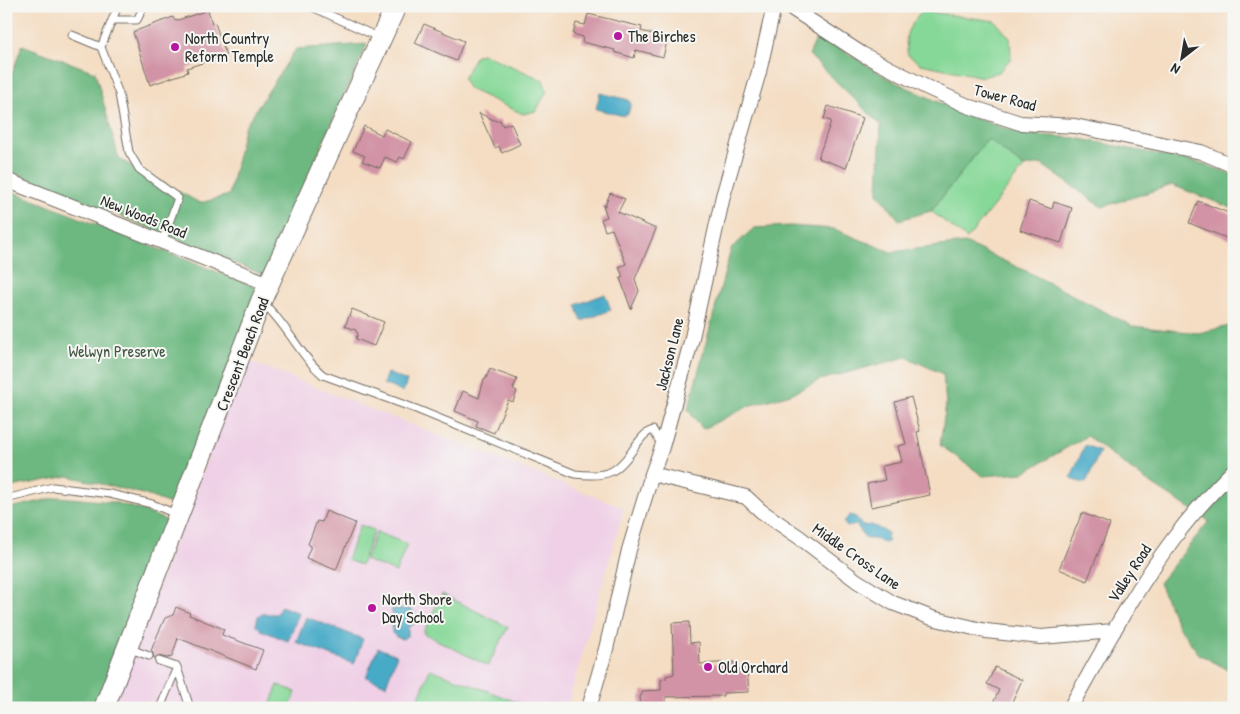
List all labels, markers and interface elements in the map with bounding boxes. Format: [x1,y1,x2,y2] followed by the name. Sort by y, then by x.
[628,25,696,47] place label: The Birches
[185,27,274,67] place label: North Country Reform Temple
[612,30,624,42] marker: The Birches
[1158,32,1208,82] north arrow
[169,41,181,53] marker: North Country Reform Temple
[1166,59,1183,80] text: N
[971,78,1039,116] street label: Tower Road
[98,189,190,243] street label: New Woods Road
[210,294,274,414] street label: Crescent Beach Road
[649,315,689,393] street label: Jackson Lane
[68,340,166,362] park label: Welwyn Preserve
[808,517,906,595] street label: Middle Cross Lane
[1102,540,1156,606] street label: Valley Road
[382,588,453,628] place label: North Shore Day School
[366,602,378,614] marker: North Shore Day School
[718,656,788,678] place label: Old Orchard
[702,661,714,673] marker: Old Orchard

